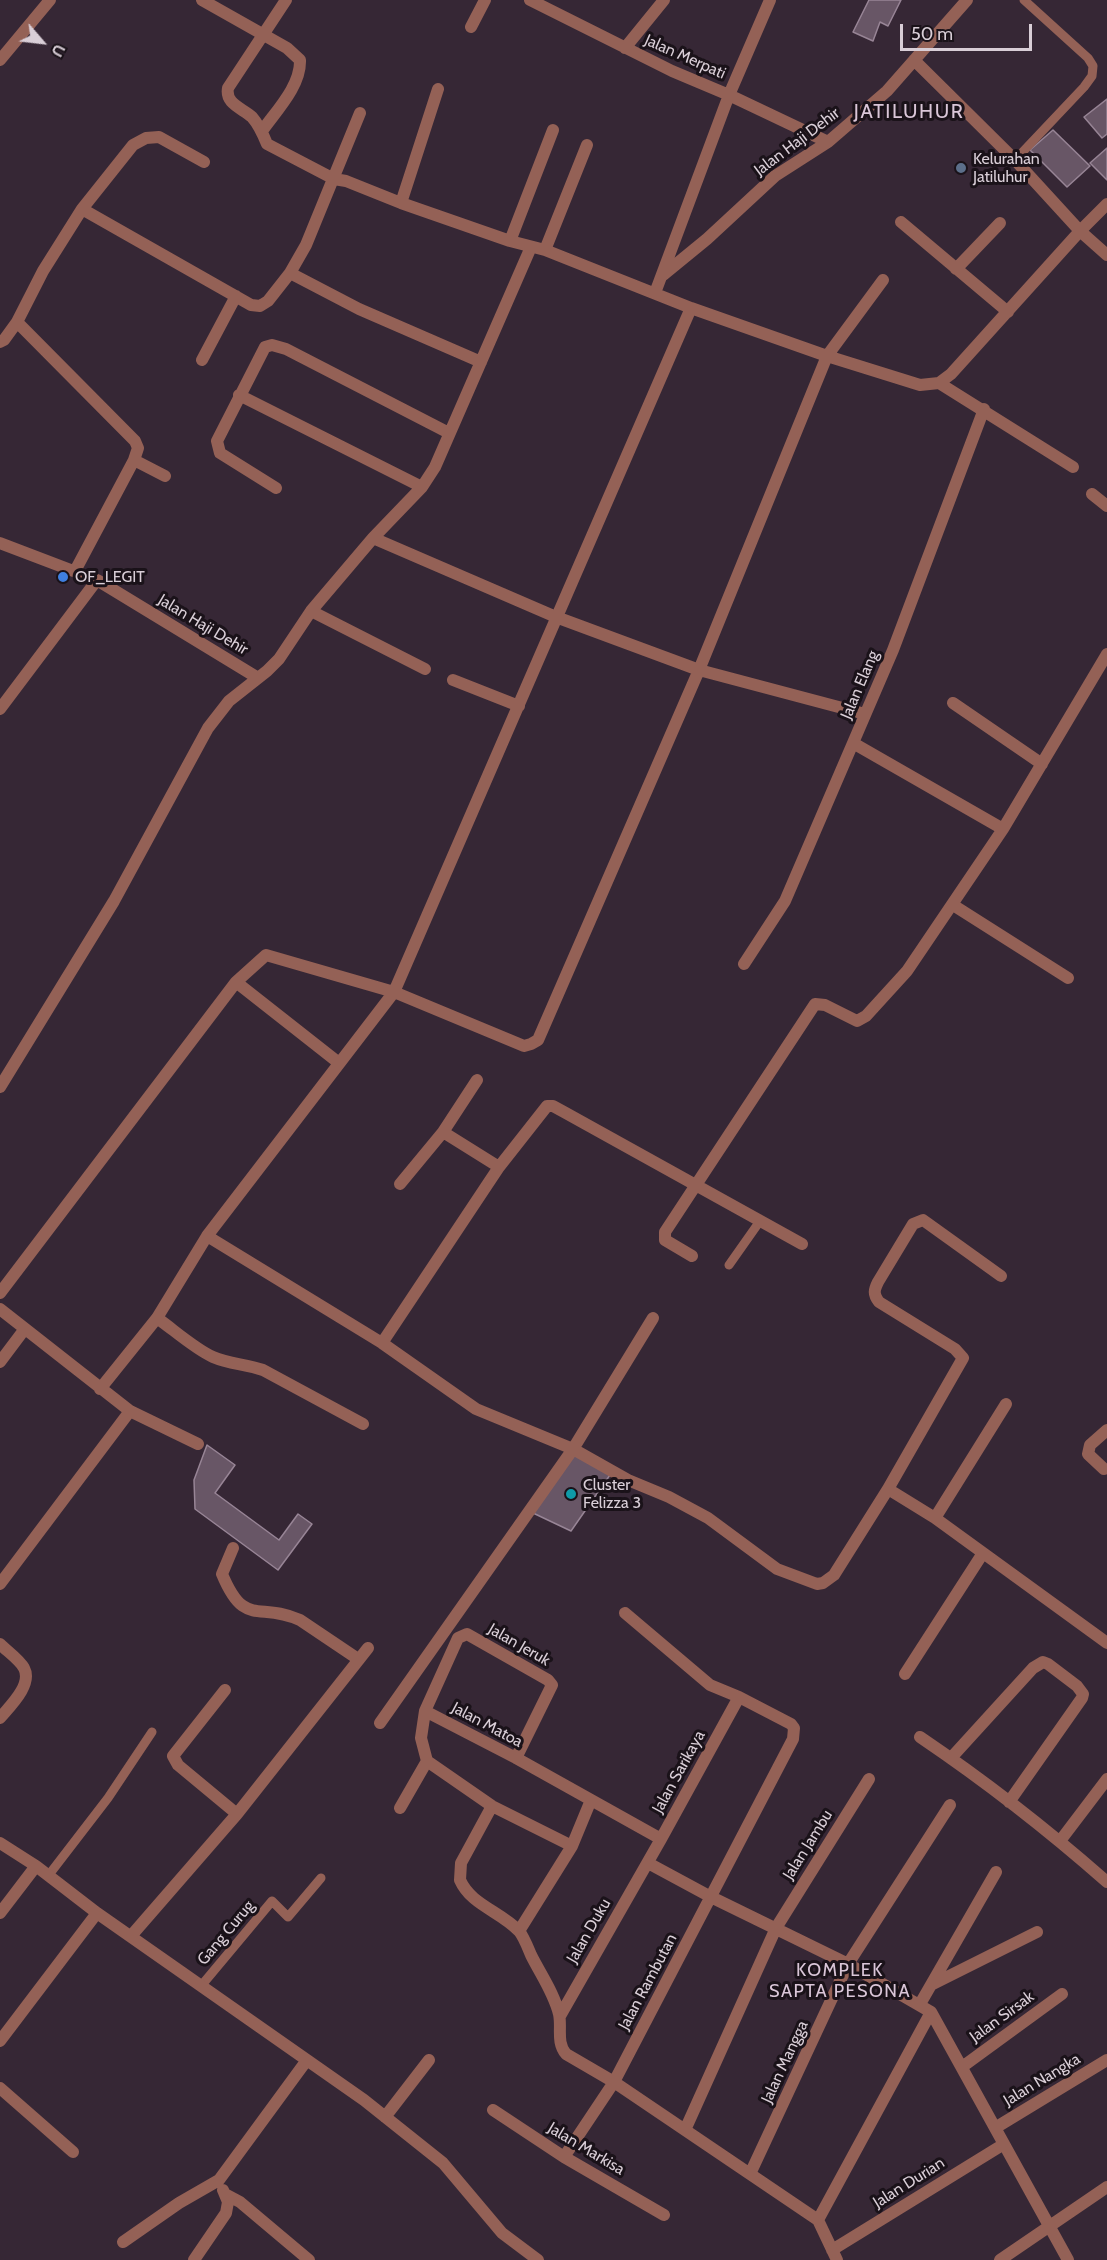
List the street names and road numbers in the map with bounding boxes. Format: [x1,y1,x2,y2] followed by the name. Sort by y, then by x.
[641,31,729,83] street label: Jalan Merpati
[751,104,843,180] street label: Jalan Haji Dehir
[154,591,252,659] street label: Jalan Haji Dehir
[837,648,883,722] street label: Jalan Elang
[485,1620,553,1670] street label: Jalan Jeruk
[448,1698,526,1752] street label: Jalan Matoa
[649,1727,709,1817] street label: Jalan Sarikaya
[779,1807,837,1883] street label: Jalan Jambu
[563,1895,615,1967] street label: Jalan Duku
[193,1897,259,1969] street label: Gang Curug
[615,1931,681,2033] street label: Jalan Rambutan
[966,1987,1038,2047] street label: Jalan Sirsak
[758,2018,812,2106] street label: Jalan Mangga
[1000,2050,1084,2110] street label: Jalan Nangka
[544,2119,628,2179] street label: Jalan Markisa
[870,2154,948,2212] street label: Jalan Durian

